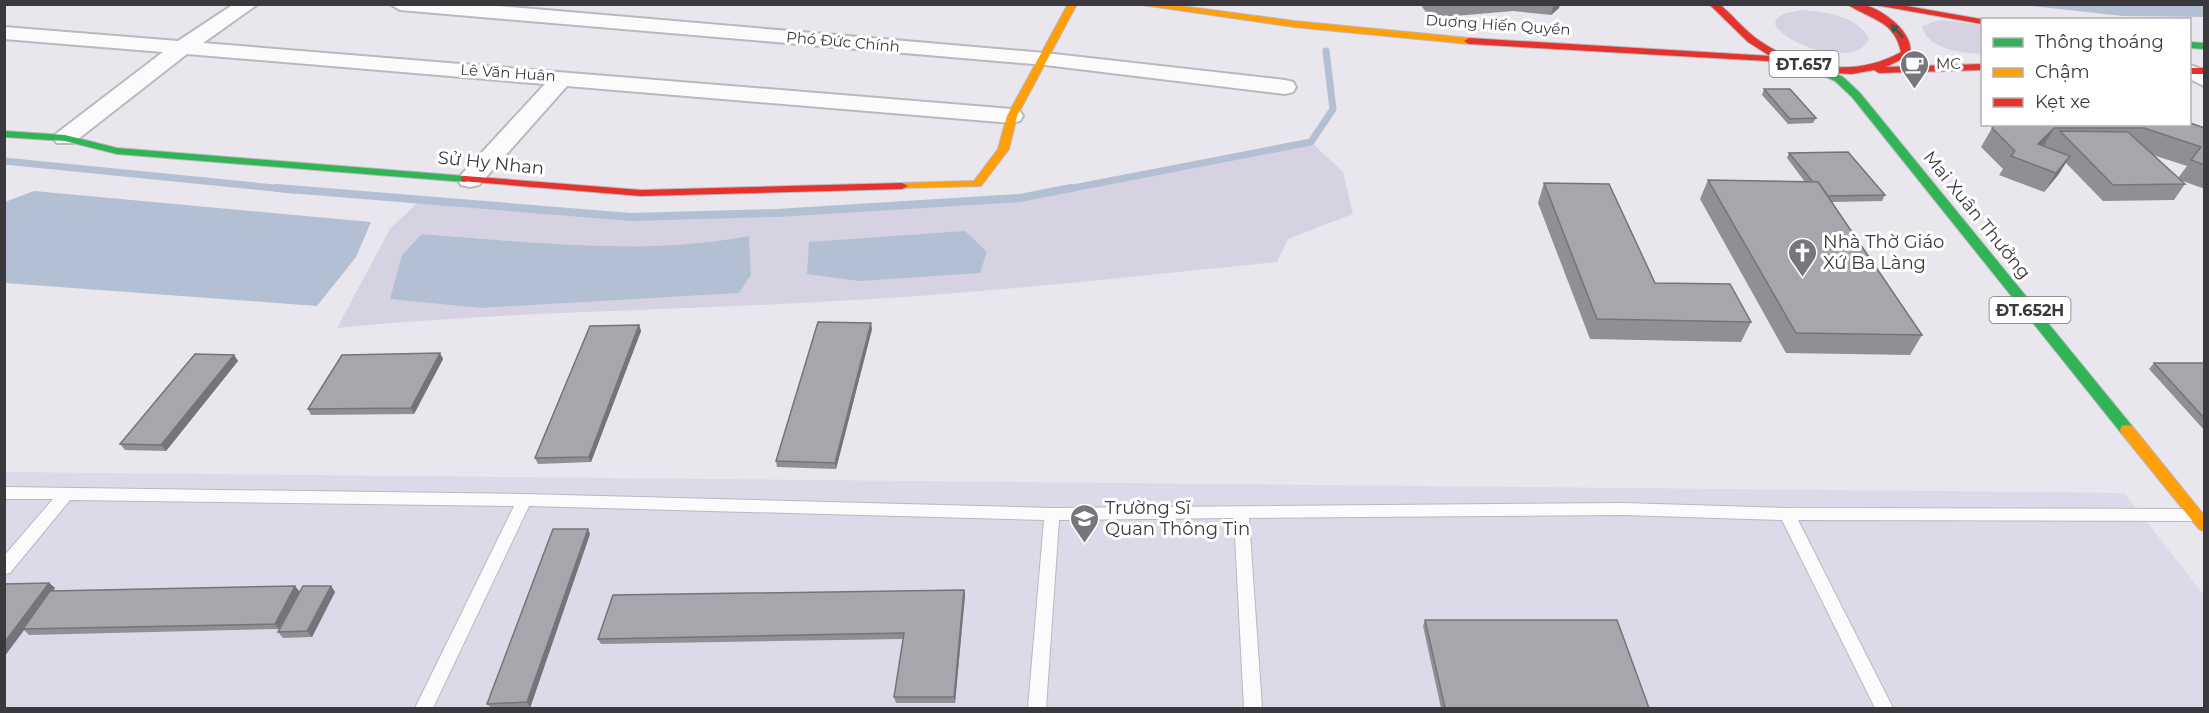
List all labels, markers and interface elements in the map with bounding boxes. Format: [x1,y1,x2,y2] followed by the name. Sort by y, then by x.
[1425,10,1571,39] street label: Duơng Hiến Quyền
[1981,18,2191,126] legend
[1890,24,1904,39] one-way arrow
[785,27,901,56] street label: Phó Đức Chính
[2035,31,2164,53] text: Thông thoáng
[1899,48,1931,90] cafe icon: MC
[1770,51,1838,77] road number: ĐT.657
[1936,54,1961,73] place label: MC
[460,60,556,85] street label: Lê Văn Huân
[2035,61,2090,83] text: Chậm
[2035,91,2091,113] text: Kẹt xe
[437,146,545,180] street label: Sử Hy Nhan
[1919,147,2035,283] street label: Mai Xuân Thưởng
[1823,231,1944,274] place label: Nhà Thờ Giáo Xứ Ba Làng
[1786,236,1818,278] church icon: Nhà Thờ Giáo Xứ Ba Làng
[1990,297,2070,323] road number: ĐT.652H
[1105,497,1250,540] place label: Trường Sĩ Quan Thông Tin
[1068,502,1100,544] school or university icon: Trường Sĩ Quan Thông Tin

